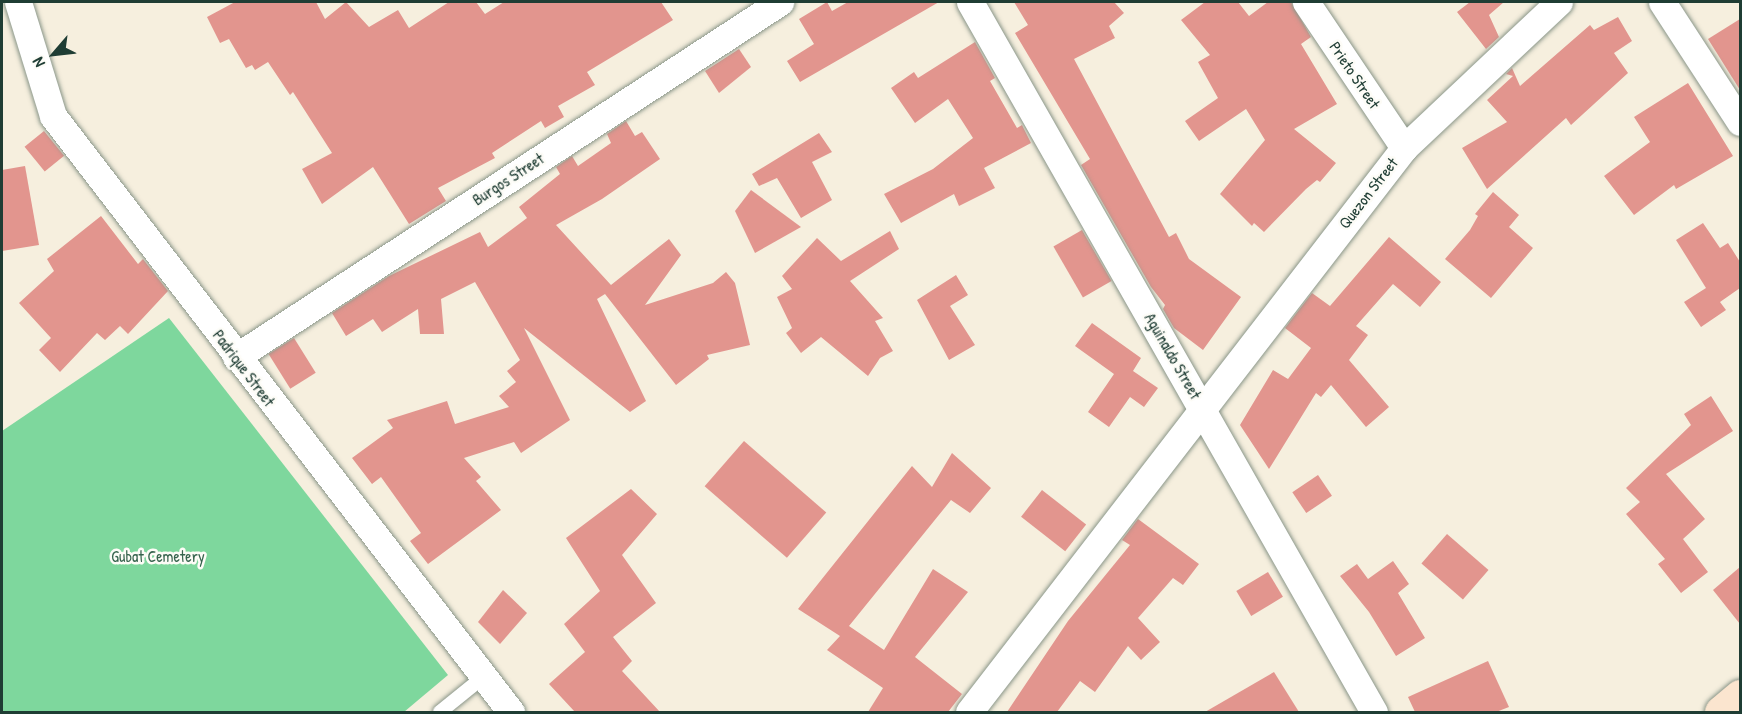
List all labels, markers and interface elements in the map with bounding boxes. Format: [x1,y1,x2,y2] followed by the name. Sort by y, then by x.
[24,24,84,84] north arrow
[1326,38,1384,112] street label: Prieto Street
[26,54,50,71] text: N
[469,149,547,209] street label: Burgos Street
[1334,154,1402,232] street label: Quezon Street
[1141,310,1205,402] street label: Aguinaldo Street
[209,326,279,410] street label: Padrique Street
[111,546,205,566] park label: Gubat Cemetery

